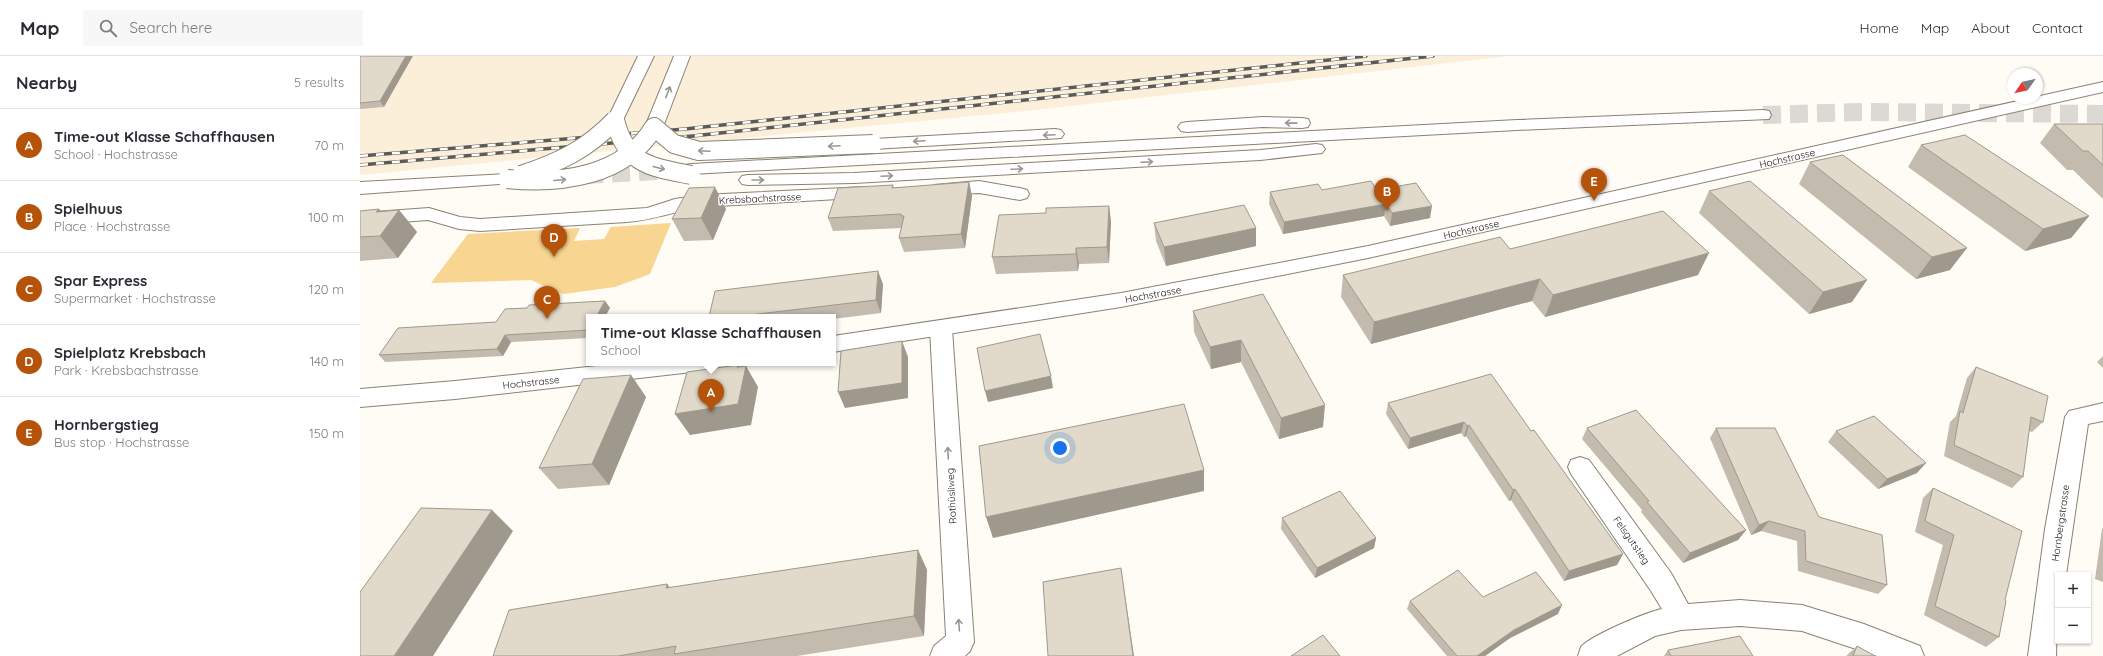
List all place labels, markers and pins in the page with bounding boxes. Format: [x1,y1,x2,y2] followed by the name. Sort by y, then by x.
[1581,168,1607,201] pin: E
[1374,178,1400,211] pin: B
[541,224,567,257] pin: D
[534,286,560,319] pin: C
[698,379,724,412] pin: A

